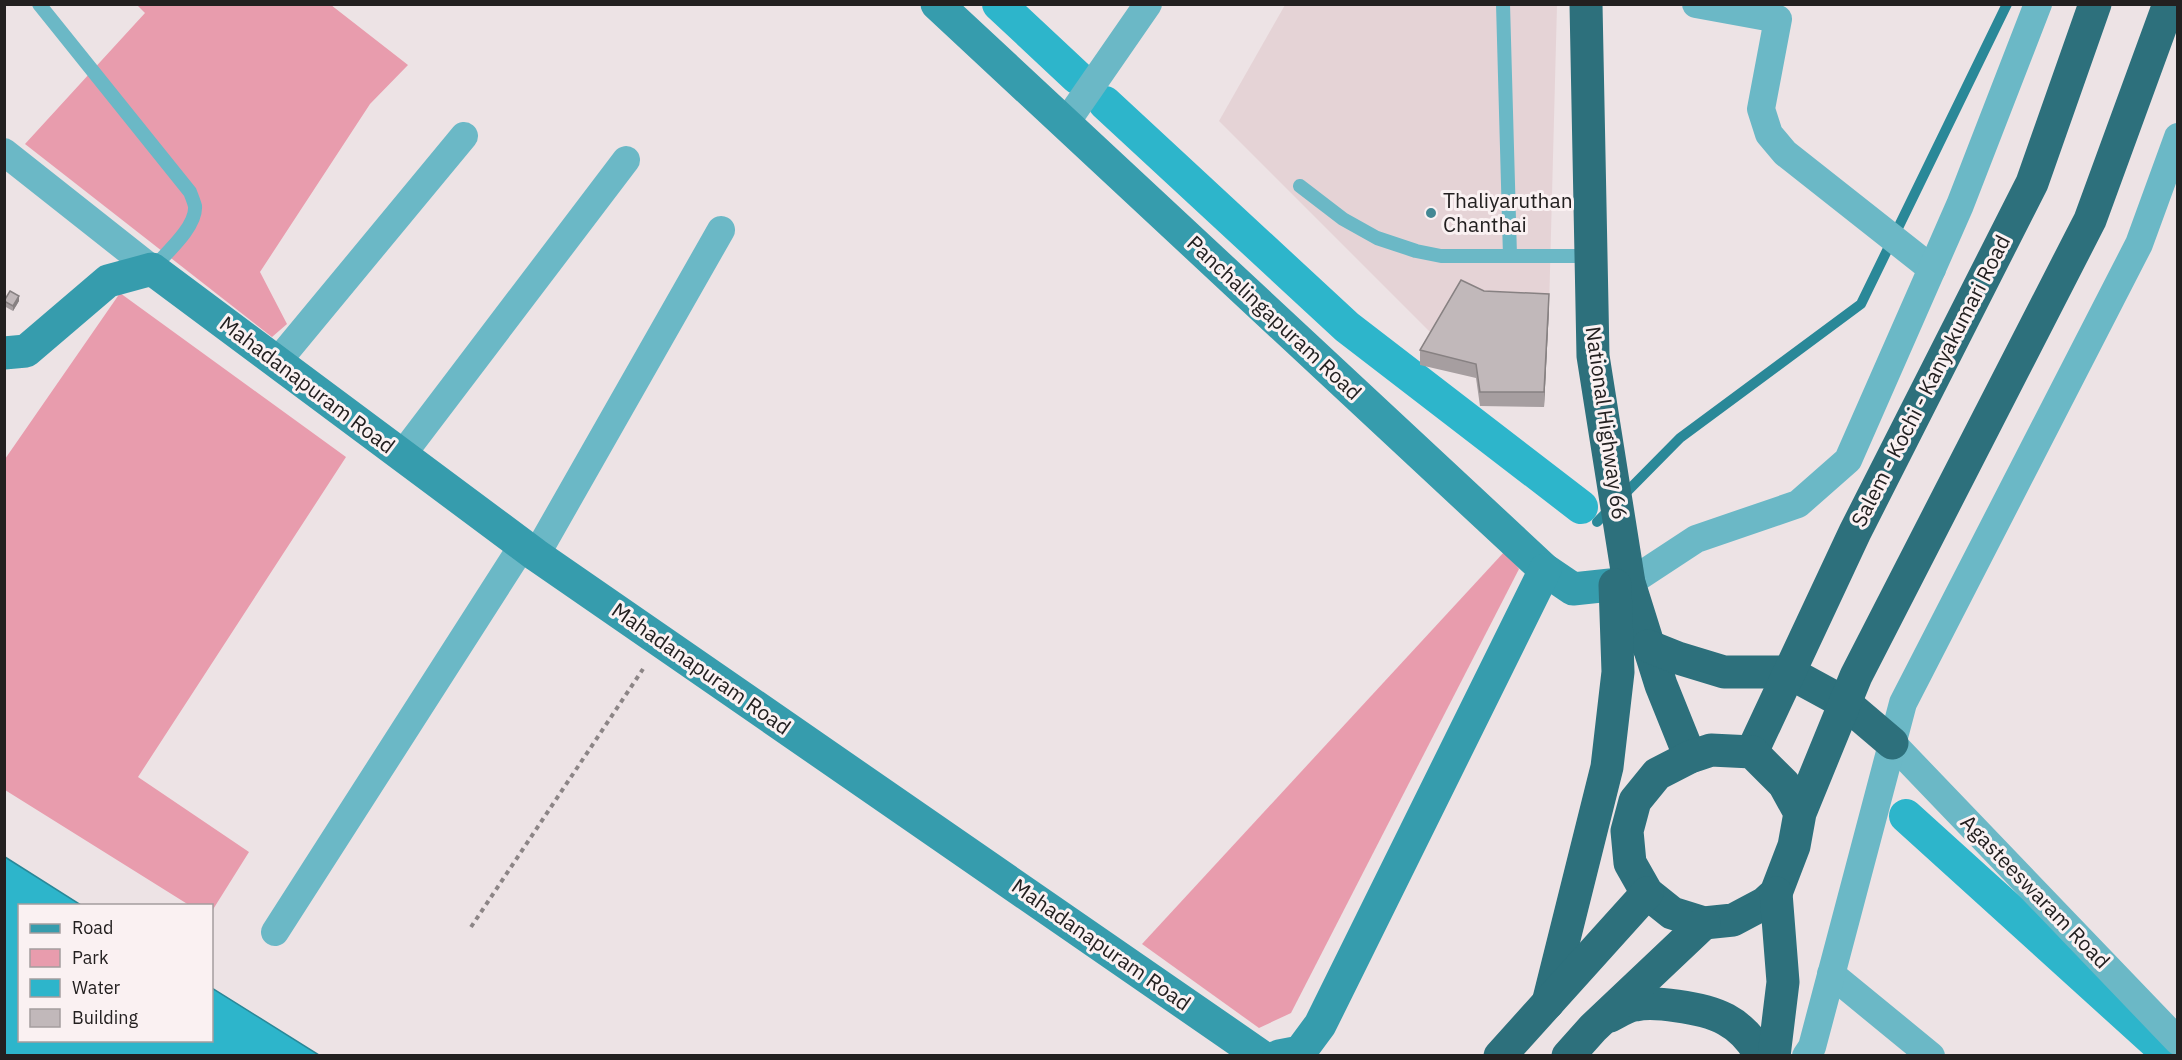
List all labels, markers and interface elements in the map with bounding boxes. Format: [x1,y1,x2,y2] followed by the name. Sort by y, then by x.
[1443,186,1573,238] place label: Thaliyaruthan Chanthai
[1424,206,1438,220] marker: Thaliyaruthan Chanthai
[1181,229,1368,406] street label: Panchalingapuram Road
[1844,230,2016,531] street label: Salem - Kochi - Kanyakumari Road
[214,309,401,459] street label: Mahadanapuram Road
[1580,324,1634,521] street label: National Highway 66
[607,596,797,741] street label: Mahadanapuram Road
[1955,808,2117,974] street label: Agasteeswaram Road
[1007,872,1197,1017] street label: Mahadanapuram Road
[18,904,213,1042] legend
[72,916,113,939] text: Road
[72,946,109,969] text: Park
[72,976,121,999] text: Water
[72,1006,139,1029] text: Building

